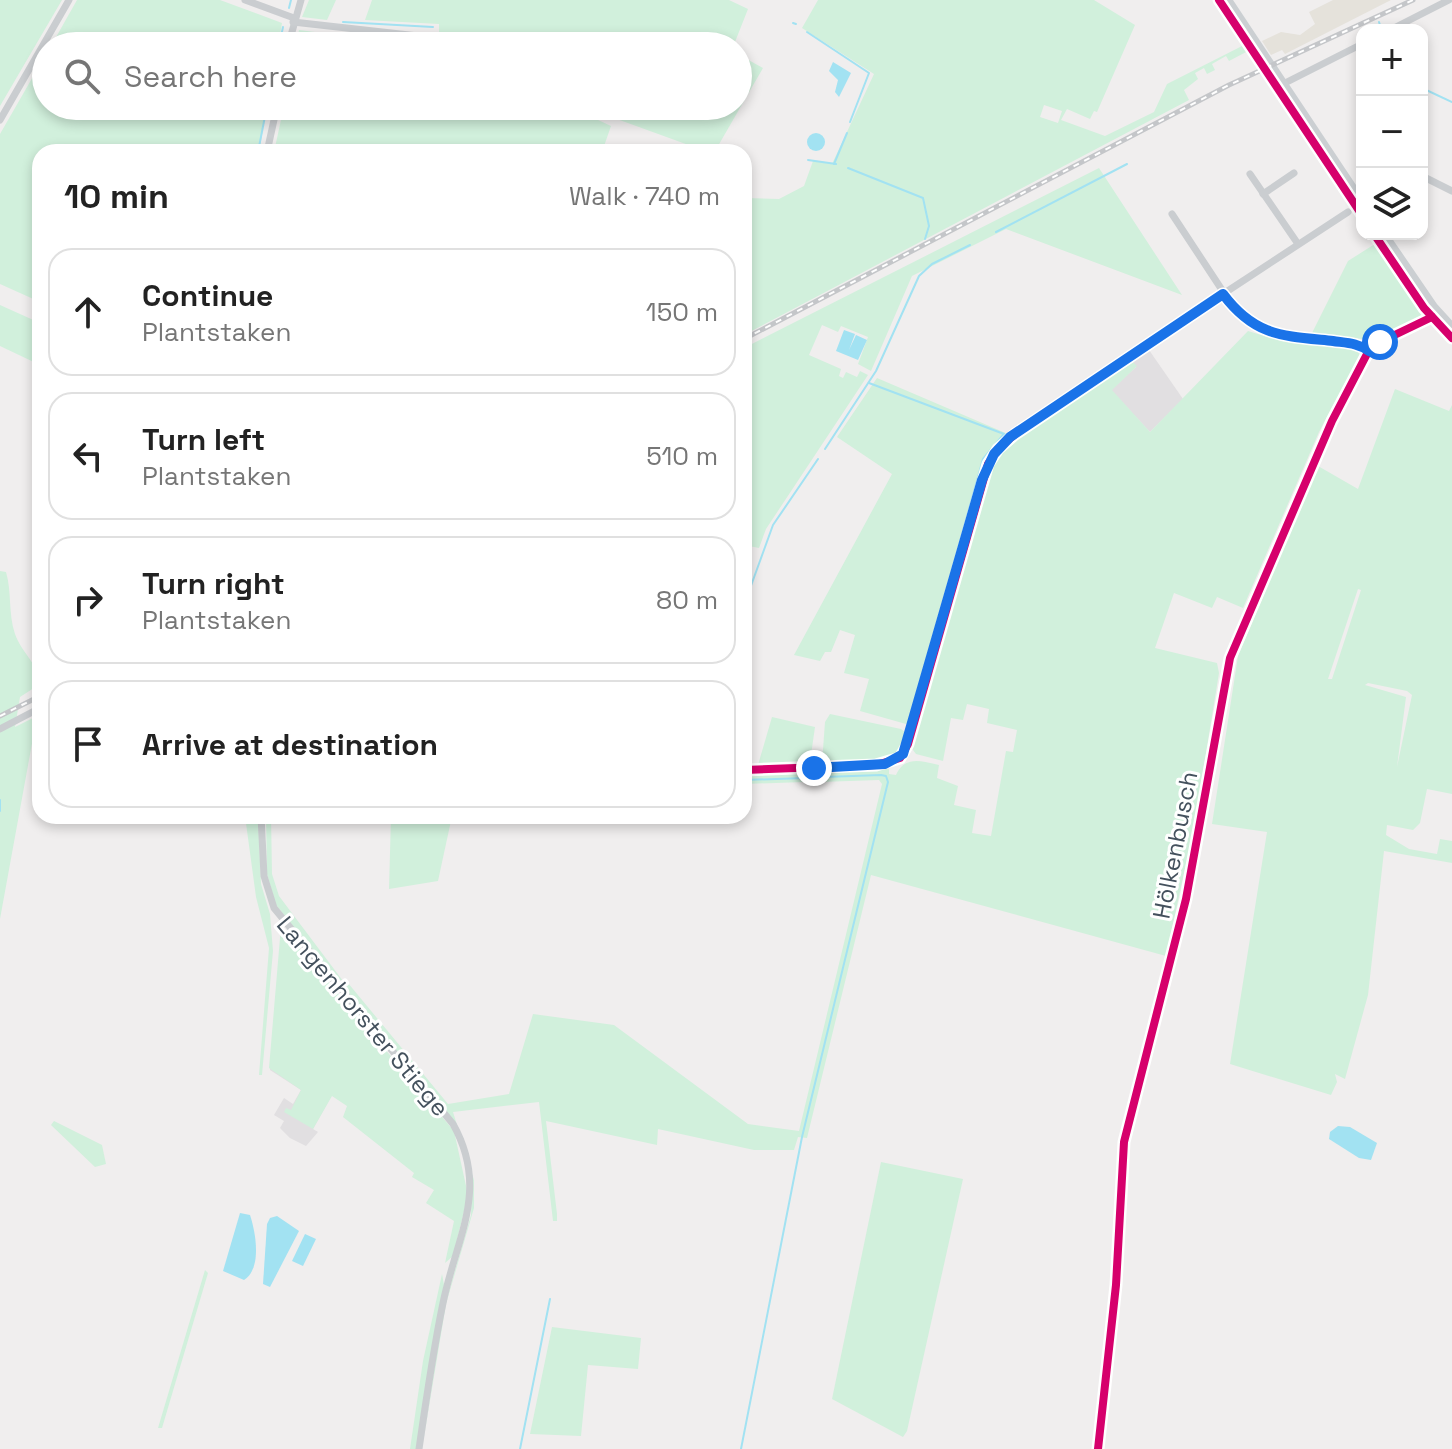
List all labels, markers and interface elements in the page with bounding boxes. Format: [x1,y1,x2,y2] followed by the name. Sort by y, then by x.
[1356,24,1428,240] map controls
[1356,24,1428,96] button: +
[32,32,752,120] search box
[60,54,104,98] icon: search
[124,57,297,96] text: Search here
[1356,96,1428,168] button: −
[1356,168,1428,240] button: layers
[64,175,169,218] text: 10 min
[569,179,720,213] text: Walk · 740 m
[142,276,273,315] text: Continue
[66,290,110,334] icon: ahead
[646,295,718,329] text: 150 m
[142,315,291,349] text: Plantstaken
[1362,324,1398,360] route start
[142,420,265,459] text: Turn left
[66,434,110,478] icon: left
[646,439,718,473] text: 510 m
[142,459,291,493] text: Plantstaken
[142,564,285,603] text: Turn right
[66,578,110,622] icon: right
[656,583,718,617] text: 80 m
[142,603,291,637] text: Plantstaken
[66,722,110,766] icon: arrive
[142,725,438,764] text: Arrive at destination
[796,750,832,786] route end
[1146,769,1204,921] street label: Hölkenbusch
[270,909,456,1123] street label: Langenhorster Stiege

